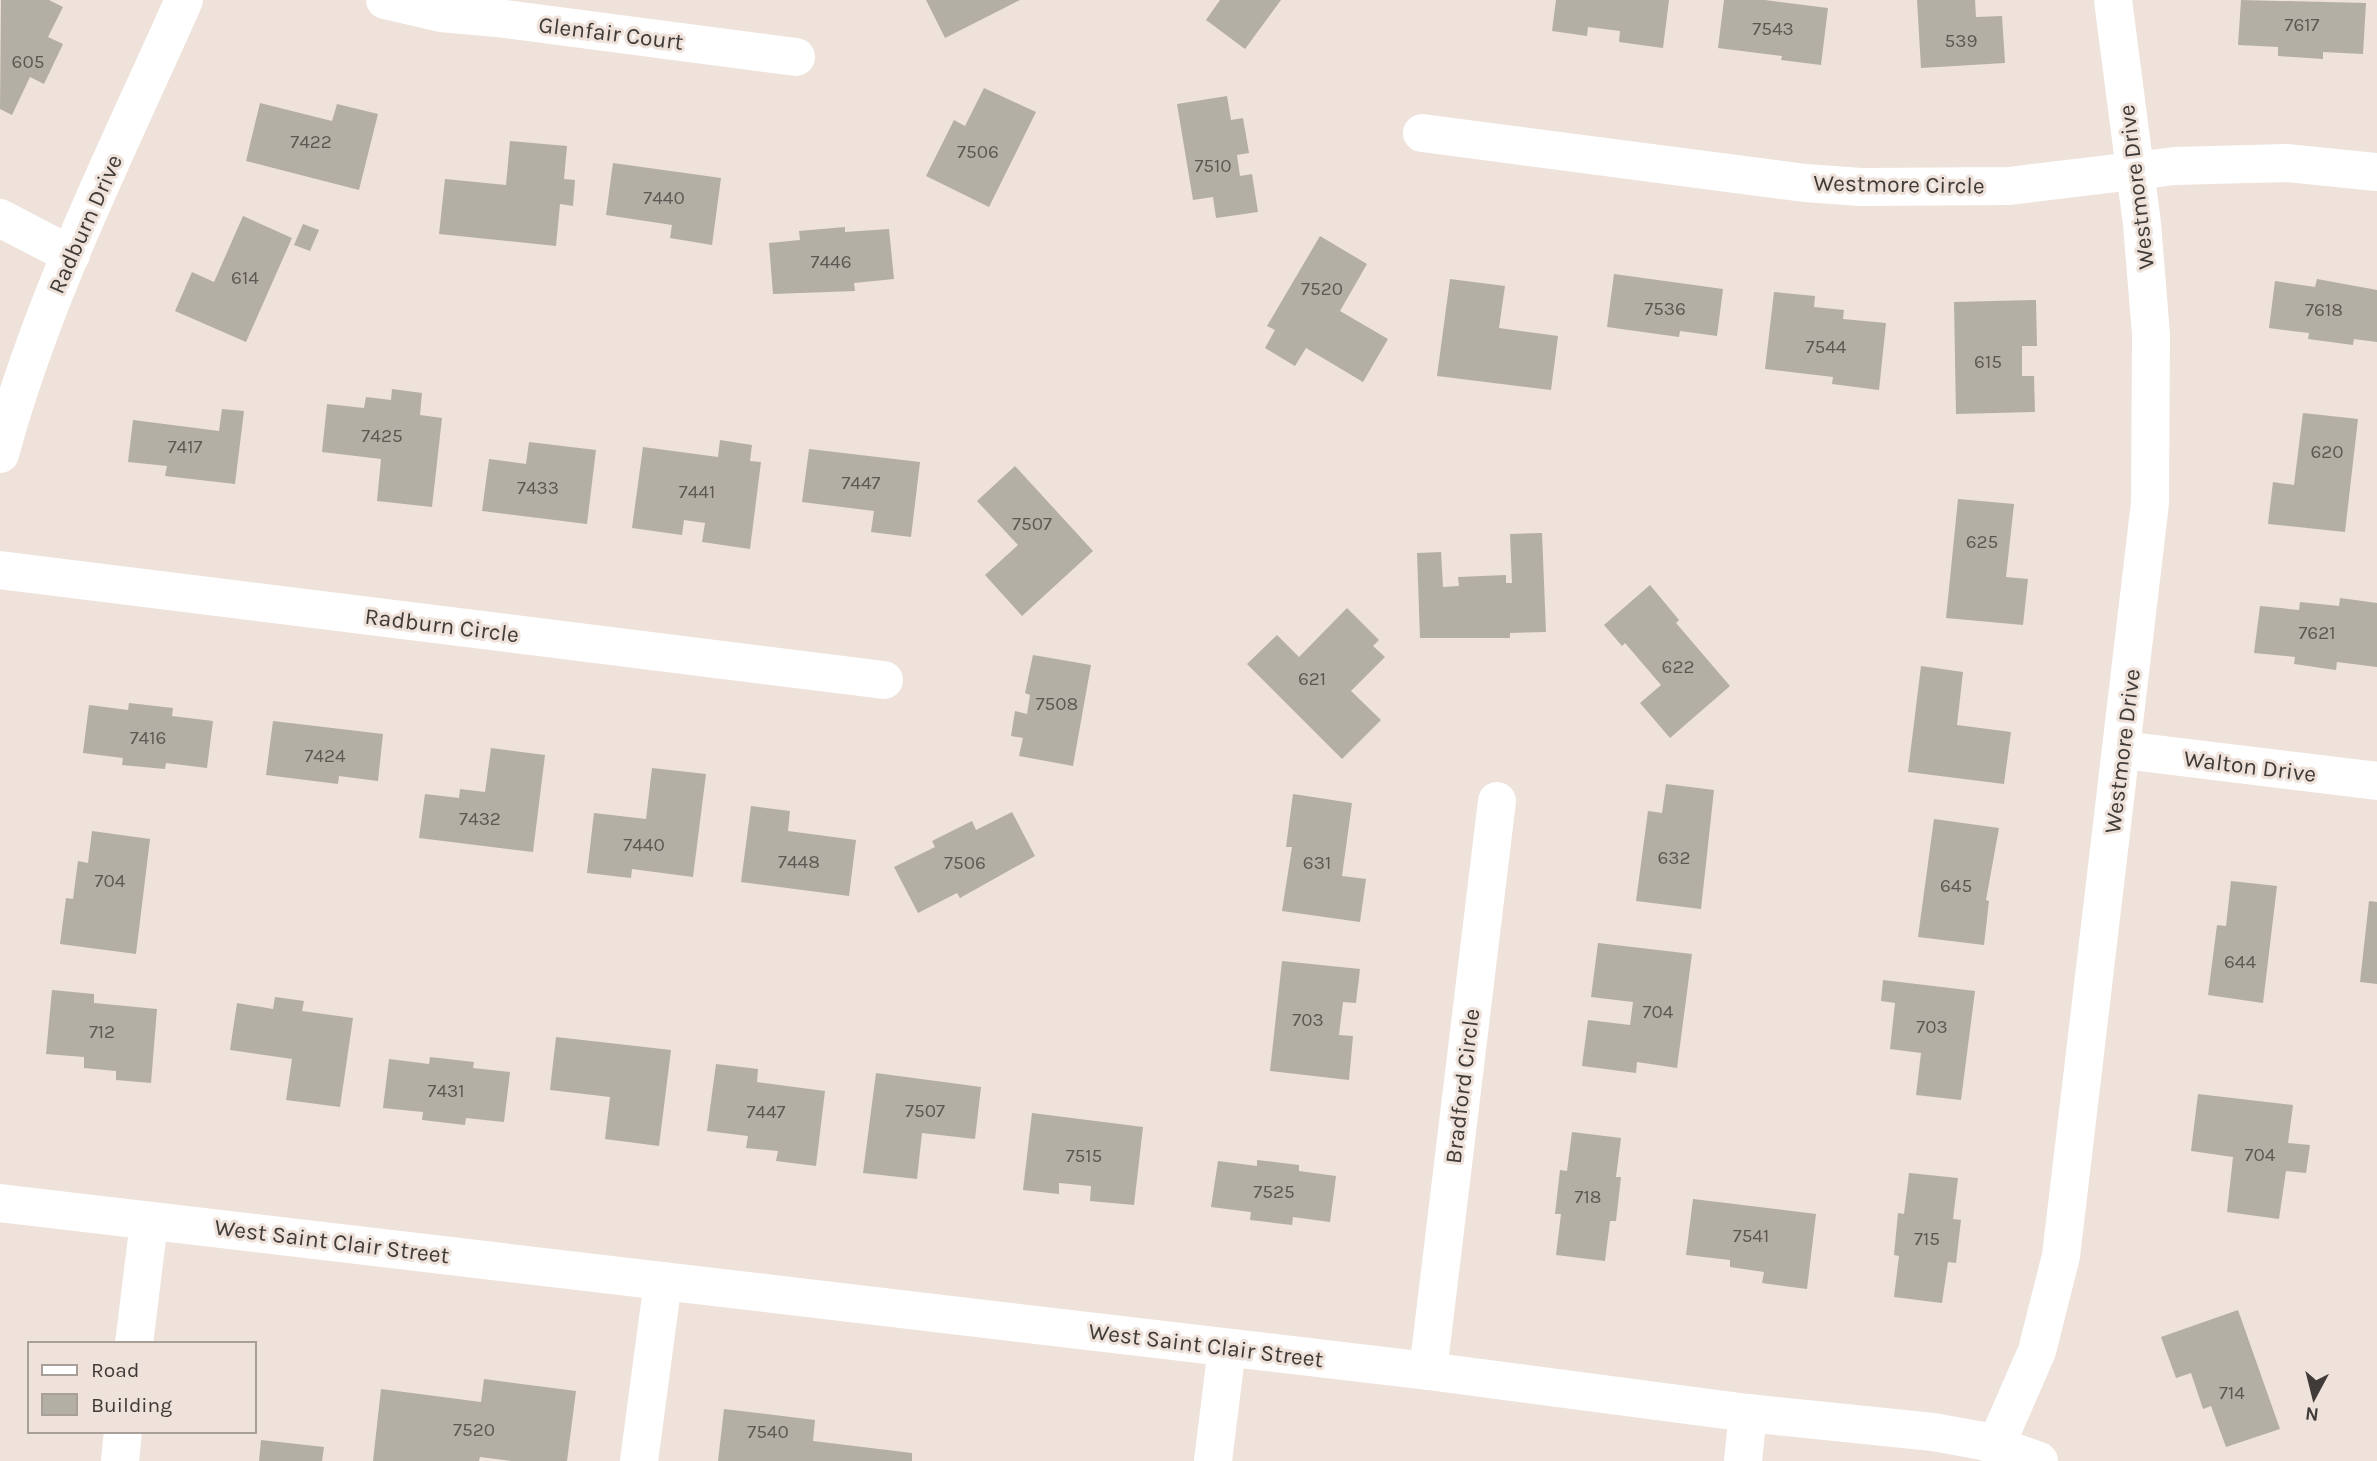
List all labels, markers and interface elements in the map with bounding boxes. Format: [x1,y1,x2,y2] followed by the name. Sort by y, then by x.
[537,11,685,56] street label: Glenfair Court
[2285,14,2320,36] house number: 7617
[1752,18,1794,40] house number: 7543
[1945,30,1977,52] house number: 539
[12,51,44,73] house number: 605
[2113,103,2160,271] street label: Westmore Drive
[290,131,332,153] house number: 7422
[957,141,999,163] house number: 7506
[43,151,128,298] street label: Radburn Drive
[1194,155,1232,177] house number: 7510
[1813,170,1985,199] street label: Westmore Circle
[643,187,685,209] house number: 7440
[810,251,852,273] house number: 7446
[231,267,259,289] house number: 614
[1301,278,1343,300] house number: 7520
[1644,298,1686,320] house number: 7536
[2305,299,2343,321] house number: 7618
[1806,336,1847,358] house number: 7544
[1974,351,2002,373] house number: 615
[361,425,403,447] house number: 7425
[168,436,202,458] house number: 7417
[2310,441,2344,463] house number: 620
[841,472,881,494] house number: 7447
[517,477,559,499] house number: 7433
[679,481,715,503] house number: 7441
[1012,513,1052,535] house number: 7507
[1966,531,1998,553] house number: 625
[363,603,520,648] street label: Radburn Circle
[2298,622,2336,644] house number: 7621
[1662,656,1694,678] house number: 622
[2099,667,2146,835] street label: Westmore Drive
[1298,668,1326,690] house number: 621
[1036,693,1078,715] house number: 7508
[130,727,166,749] house number: 7416
[304,745,346,767] house number: 7424
[2182,745,2318,788] street label: Walton Drive
[459,808,501,830] house number: 7432
[623,834,665,856] house number: 7440
[1657,847,1691,869] house number: 632
[778,851,820,873] house number: 7448
[944,852,986,874] house number: 7506
[1303,852,1331,874] house number: 631
[95,870,126,892] house number: 704
[1940,875,1972,897] house number: 645
[2224,951,2256,973] house number: 644
[1643,1001,1674,1023] house number: 704
[1440,1007,1485,1165] street label: Bradford Circle
[1292,1009,1324,1031] house number: 703
[1916,1016,1948,1038] house number: 703
[89,1021,115,1043] house number: 712
[427,1080,465,1102] house number: 7431
[905,1100,945,1122] house number: 7507
[746,1101,786,1123] house number: 7447
[2245,1144,2276,1166] house number: 704
[1066,1145,1102,1167] house number: 7515
[1253,1181,1295,1203] house number: 7525
[1575,1186,1601,1208] house number: 718
[213,1214,451,1269] street label: West Saint Clair Street
[1733,1225,1769,1247] house number: 7541
[1914,1228,1940,1250] house number: 715
[1087,1318,1325,1373] street label: West Saint Clair Street
[28,1342,256,1433] legend
[91,1358,139,1382] text: Road
[2279,1363,2349,1433] north arrow
[2219,1382,2245,1404] house number: 714
[91,1393,172,1417] text: Building
[2304,1402,2320,1426] text: N
[453,1419,495,1441] house number: 7520
[747,1421,789,1443] house number: 7540

